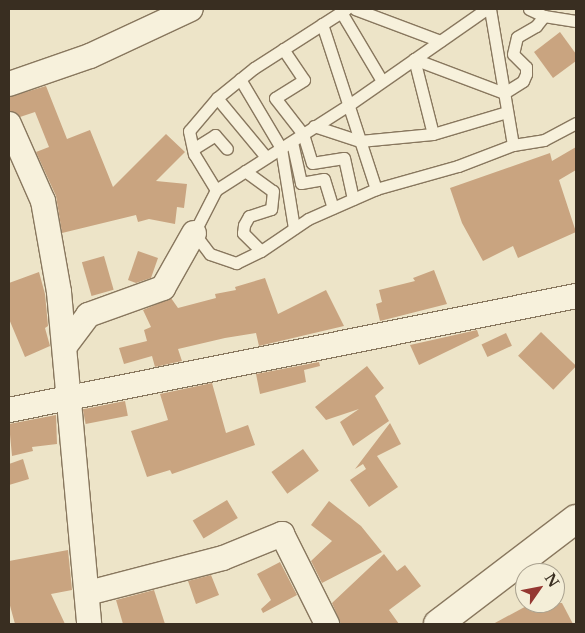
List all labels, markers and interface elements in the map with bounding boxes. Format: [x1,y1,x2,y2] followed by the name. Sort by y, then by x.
[515,563,565,613] north arrow
[541,570,563,591] text: N

